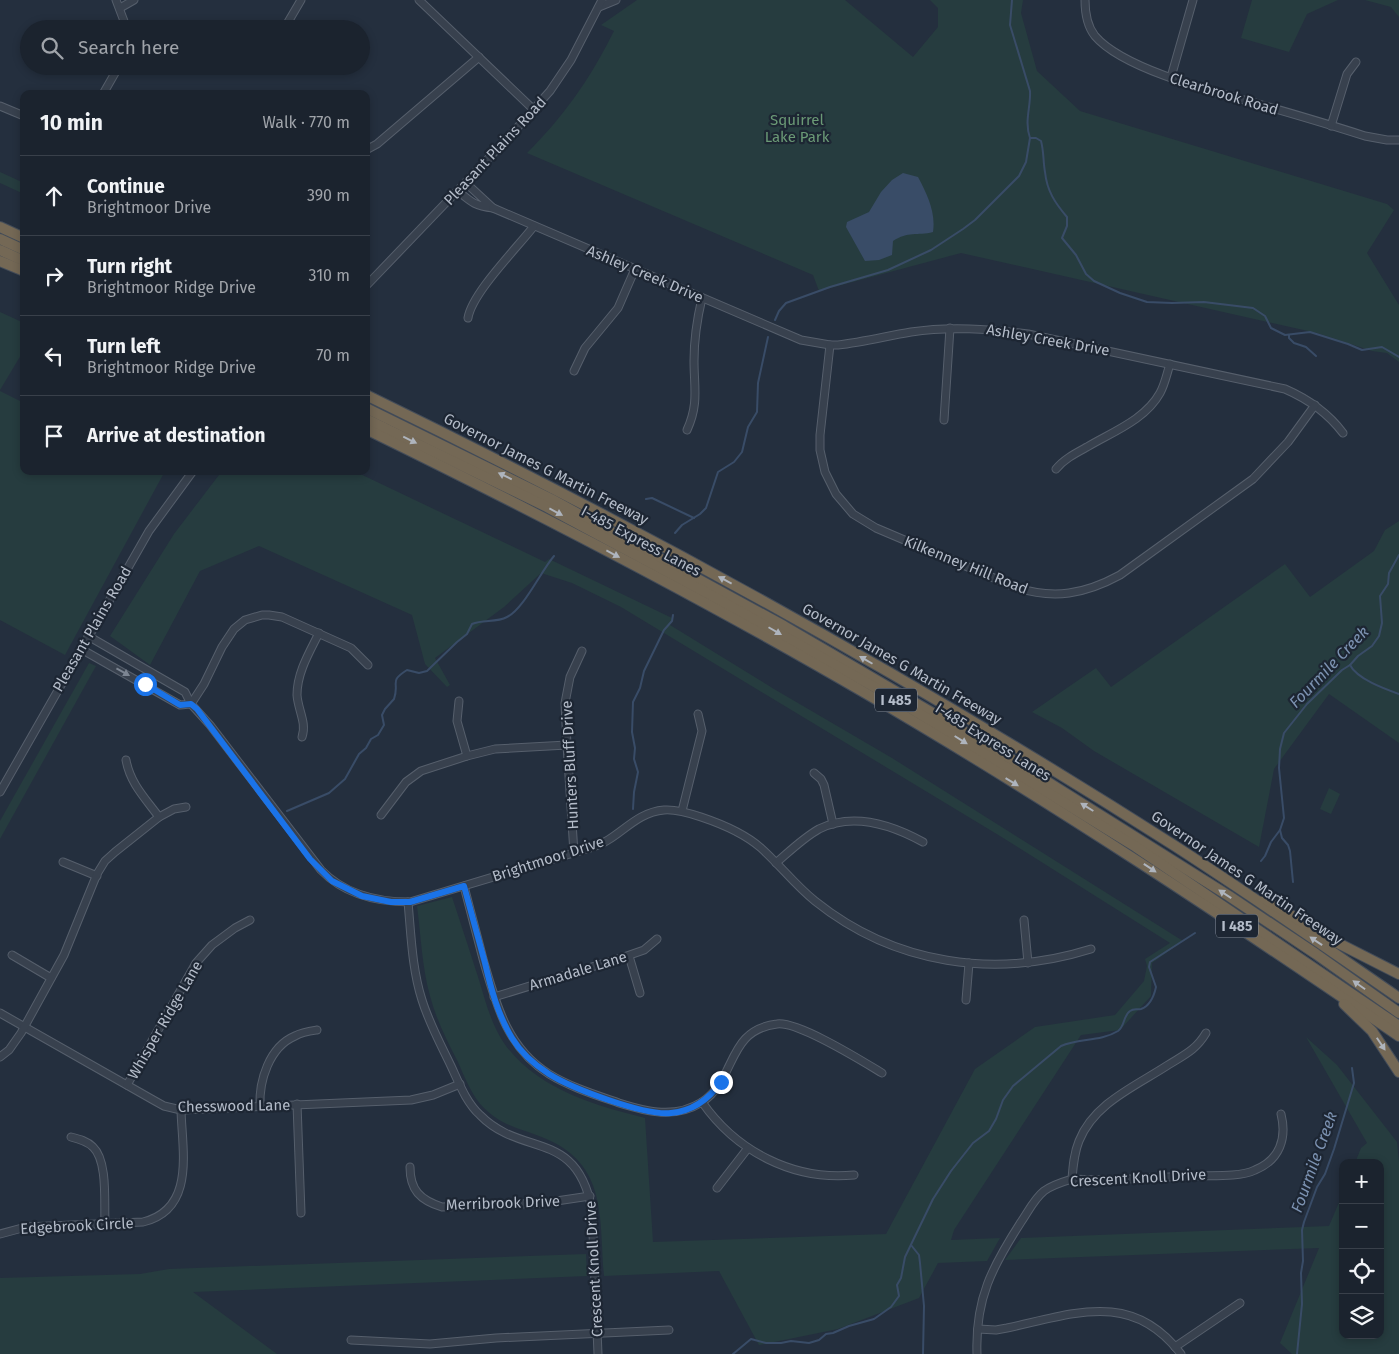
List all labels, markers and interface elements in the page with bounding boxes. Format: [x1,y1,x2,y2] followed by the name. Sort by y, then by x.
[20,20,370,75] search box
[38,34,66,62] icon: search
[78,36,179,59] text: Search here
[1168,69,1280,119] street label: Clearbrook Road
[440,93,550,209] street label: Pleasant Plains Road
[40,110,103,136] text: 10 min
[765,111,830,146] park label: Squirrel Lake Park
[263,113,350,132] text: Walk · 770 m
[87,175,165,198] text: Continue
[40,182,68,210] icon: ahead
[307,186,350,205] text: 390 m
[87,198,211,217] text: Brightmoor Drive
[584,241,706,307] street label: Ashley Creek Drive
[87,255,172,278] text: Turn right
[40,262,68,290] icon: right
[309,266,350,285] text: 310 m
[87,278,256,297] text: Brightmoor Ridge Drive
[985,320,1111,360] street label: Ashley Creek Drive
[87,335,161,358] text: Turn left
[40,342,68,370] icon: left
[316,346,350,365] text: 70 m
[87,358,256,377] text: Brightmoor Ridge Drive
[441,409,652,529] street label: Governor James G Martin Freeway
[40,422,68,450] icon: arrive
[87,424,266,447] text: Arrive at destination
[403,436,417,444] one-way arrow
[498,472,512,480] one-way arrow
[578,502,704,580] street label: I-485 Express Lanes
[548,508,563,516] one-way arrow
[901,532,1031,598] street label: Kilkenney Hill Road
[605,550,620,558] one-way arrow
[49,563,135,695] street label: Pleasant Plains Road
[718,576,732,584] one-way arrow
[799,599,1006,729] street label: Governor James G Martin Freeway
[1285,622,1373,712] water label: Fourmile Creek
[769,627,782,636] one-way arrow
[859,656,874,664] one-way arrow
[116,668,131,676] one-way arrow
[134,673,157,696] route start
[875,688,917,712] road number: I 485
[932,699,1054,785] street label: I-485 Express Lanes
[558,700,582,830] street label: Hunters Bluff Drive
[954,735,968,744] one-way arrow
[1006,777,1019,786] one-way arrow
[1081,802,1094,811] one-way arrow
[1148,807,1347,949] street label: Governor James G Martin Freeway
[490,832,606,886] street label: Brightmoor Drive
[1143,863,1157,873] one-way arrow
[1218,889,1231,898] one-way arrow
[1216,914,1258,938] road number: I 485
[1309,936,1322,946] one-way arrow
[527,948,629,994] street label: Armadale Lane
[124,958,206,1082] street label: Whisper Ridge Lane
[1352,980,1366,990] one-way arrow
[1376,1038,1386,1051] one-way arrow
[710,1071,733,1094] route end
[178,1096,290,1116] street label: Chesswood Lane
[1287,1109,1341,1215] water label: Fourmile Creek
[1339,1159,1384,1339] map controls
[1339,1159,1384,1204] button: +
[1069,1165,1207,1191] street label: Crescent Knoll Drive
[446,1192,560,1214] street label: Merribrook Drive
[581,1200,607,1338] street label: Crescent Knoll Drive
[1339,1204,1384,1249] button: −
[20,1214,134,1238] street label: Edgebrook Circle
[1339,1249,1384,1294] button: locate
[1339,1294,1384,1339] button: layers

